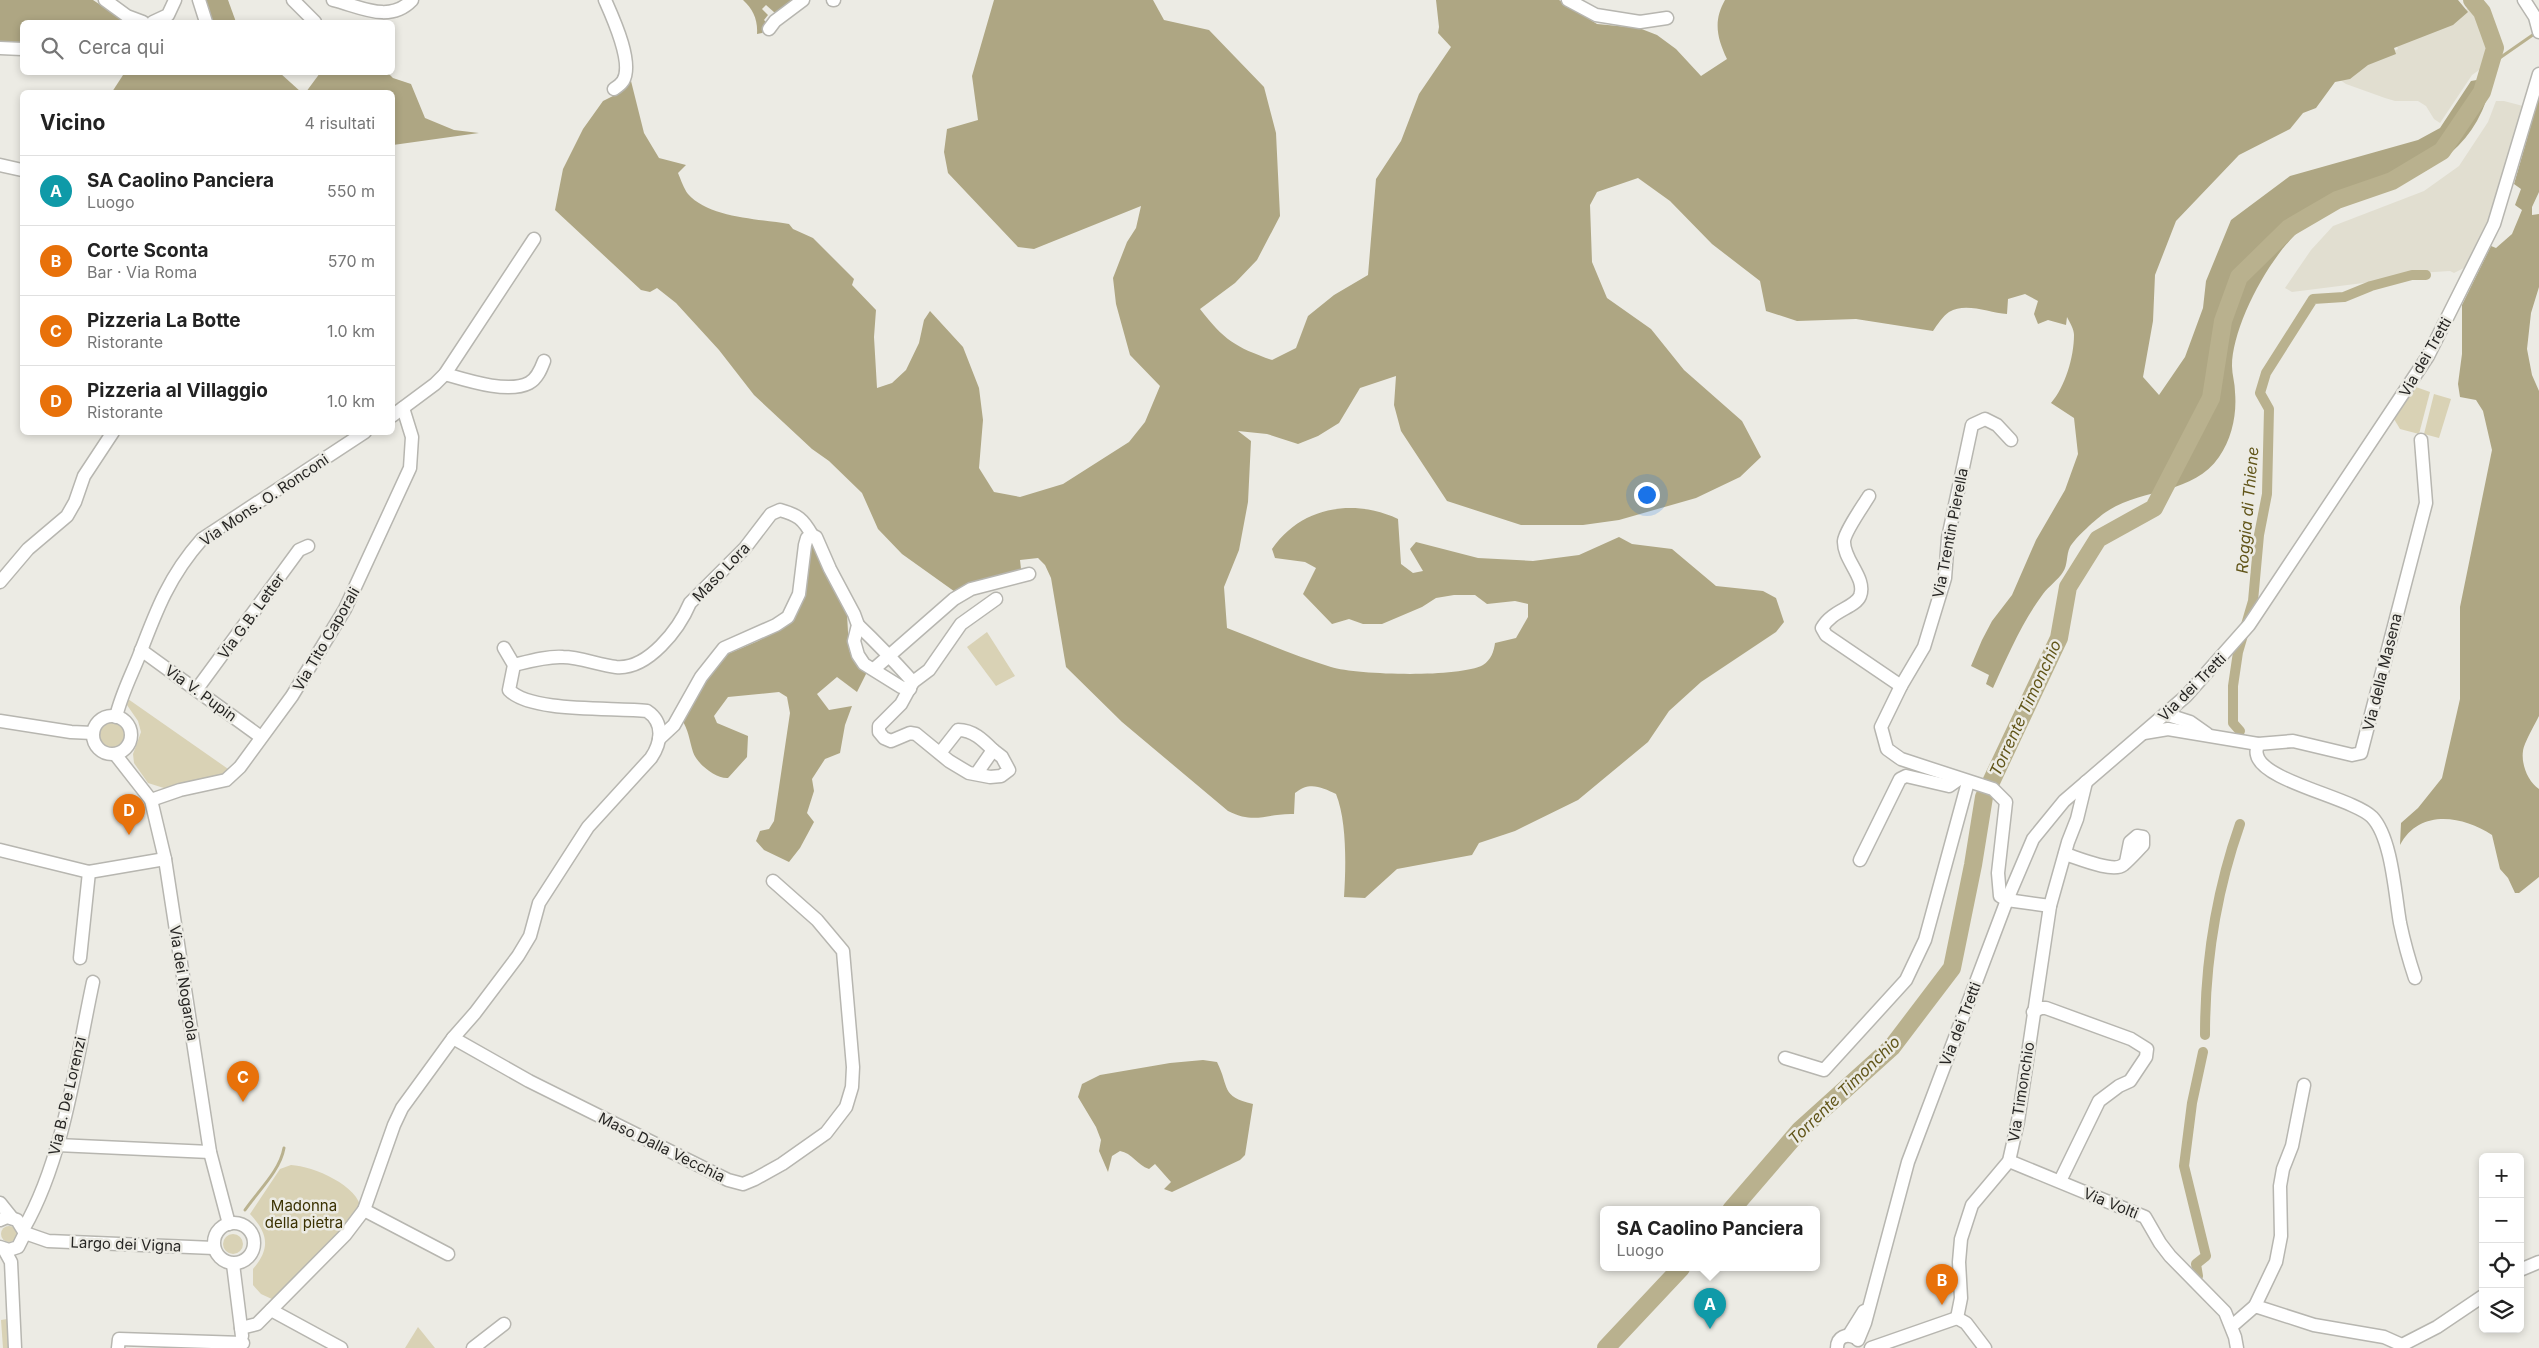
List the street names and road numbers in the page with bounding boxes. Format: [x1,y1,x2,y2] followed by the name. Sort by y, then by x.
[2395,314,2455,400] street label: Via dei Tretti
[196,450,332,550] street label: Via Mons. O. Ronconi
[1928,466,1972,600] street label: Via Trentin Pierella
[688,539,754,605] street label: Maso Lora
[214,569,289,663] street label: Via G.B. Letter
[289,584,363,694] street label: Via Tito Caporali
[2358,611,2406,733] street label: Via della Masena
[2154,649,2230,725] street label: Via dei Tretti
[161,661,241,725] street label: Via V. Pupin
[165,924,203,1042] street label: Via dei Nogarola
[1935,979,1985,1069] street label: Via dei Tretti
[44,1035,90,1157] street label: Via B. De Lorenzi
[2004,1041,2038,1143] street label: Via Timonchio
[596,1108,728,1186] street label: Maso Dalla Vecchia
[2081,1183,2141,1223] street label: Via Volti
[70,1233,182,1255] street label: Largo dei Vigna

